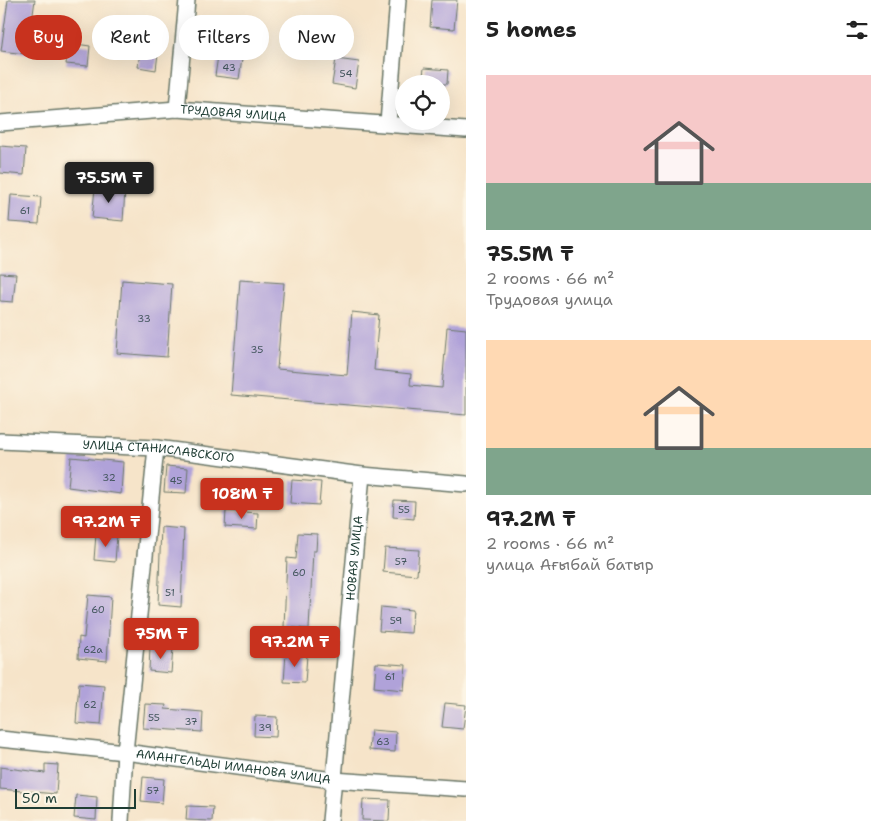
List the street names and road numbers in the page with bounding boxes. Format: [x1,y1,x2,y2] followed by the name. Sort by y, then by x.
[180,101,287,125] street label: ТРУДОВАЯ УЛИЦА
[82,437,235,466] street label: УЛИЦА СТАНИСЛАВСКОГО
[342,515,366,601] street label: НОВАЯ УЛИЦА
[135,746,332,788] street label: АМАНГЕЛЬДЫ ИМАНОВА УЛИЦА

